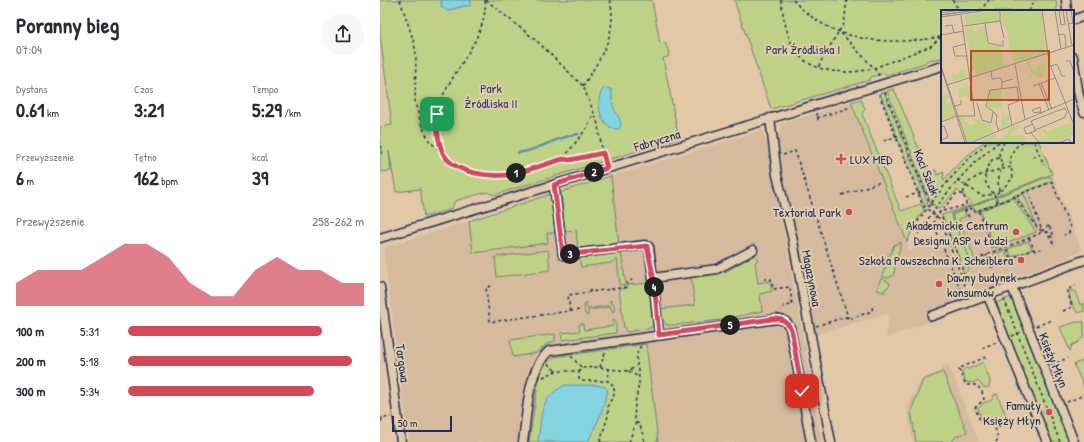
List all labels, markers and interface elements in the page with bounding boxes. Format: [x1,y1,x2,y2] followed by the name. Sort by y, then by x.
[16,10,119,40] text: Poranny bieg
[941,10,1074,143] inset map
[322,13,364,55] button: share
[16,40,42,58] text: 07:04
[766,40,840,58] park label: Park Źródliska I
[465,79,517,112] park label: Park Źródliska II
[16,82,47,96] text: Dystans
[134,82,153,96] text: Czas
[252,82,278,96] text: Tempo
[16,96,44,123] text: 0.61
[134,96,164,123] text: 3:21
[252,96,282,123] text: 5:29
[420,97,454,131] pin
[426,103,448,125] icon: arrive
[44,106,59,120] text: km
[282,106,301,120] text: /km
[631,124,682,156] street label: Fabryczna
[910,146,945,198] street label: Koci Szlak
[16,150,74,164] text: Przewyższenie
[134,150,157,164] text: Tętno
[252,150,268,164] text: kcal
[850,150,893,168] place label: LUX MED
[835,153,847,165] marker: LUX MED
[584,162,604,182] pin: 2
[506,163,526,183] pin: 1
[16,164,24,191] text: 6
[134,164,159,191] text: 162
[252,164,268,191] text: 39
[591,165,597,179] text: 2
[514,166,518,180] text: 1
[24,174,34,188] text: m
[159,174,178,188] text: bpm
[773,203,842,221] place label: Textorial Park
[844,207,854,217] marker: Textorial Park
[16,212,85,230] text: Przewyższenie
[312,212,364,230] text: 258–262 m
[906,216,1008,249] place label: Akademickie Centrum Designu ASP w Łodzi
[1011,227,1021,237] marker: Akademickie Centrum Designu ASP w Łodzi
[560,244,580,264] pin: 3
[568,247,572,261] text: 3
[798,248,826,308] street label: Magazynowa
[859,251,1013,269] place label: Szkoła Powszechna K. Scheiblera
[1016,255,1026,265] marker: Szkoła Powszechna K. Scheiblera
[947,268,1017,301] place label: Dawny budynek konsumów
[644,277,664,297] pin: 4
[934,279,944,289] marker: Dawny budynek konsumów
[652,280,656,294] text: 4
[720,315,740,335] pin: 5
[728,318,732,332] text: 5
[16,322,44,340] text: 100 m
[80,322,99,340] text: 5:31
[1035,330,1073,390] street label: Księży Młyn
[391,343,415,383] street label: Targowa
[16,352,46,370] text: 200 m
[80,352,99,370] text: 5:18
[785,374,819,408] pin
[791,380,813,402] icon: check
[16,382,45,400] text: 300 m
[80,382,99,400] text: 5:34
[983,396,1041,429] place label: Famuły Księży Młyn
[1044,407,1054,417] marker: Famuły Księży Młyn
[392,414,452,433] scale bar
[398,416,418,430] text: 50 m

